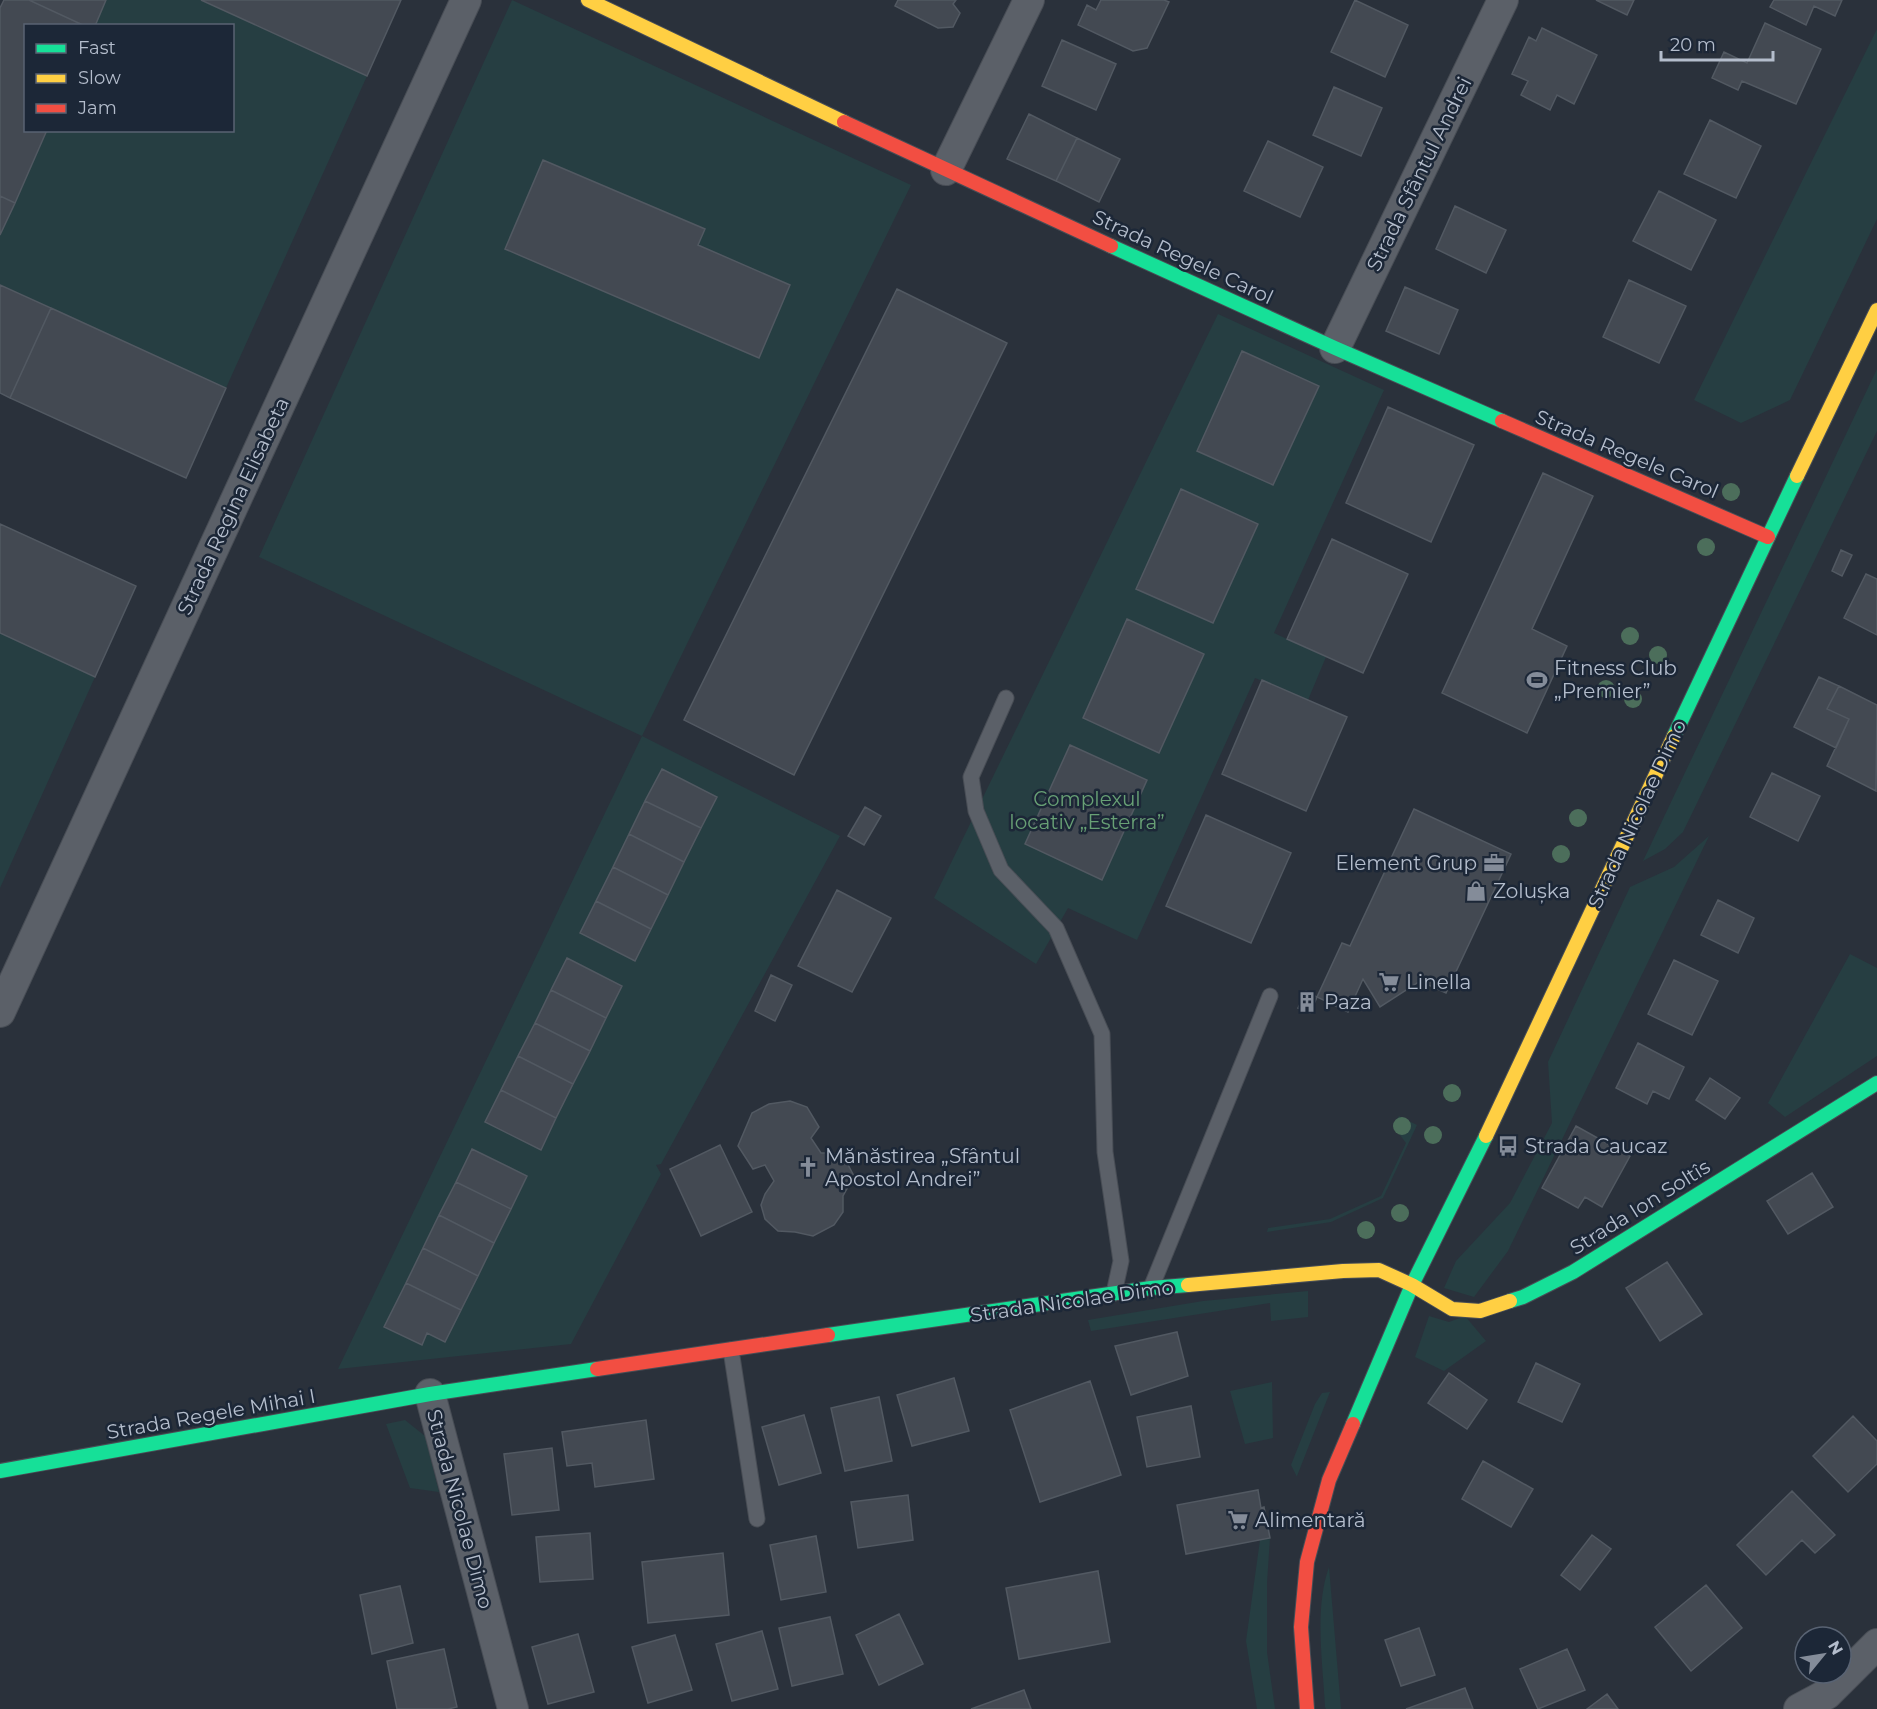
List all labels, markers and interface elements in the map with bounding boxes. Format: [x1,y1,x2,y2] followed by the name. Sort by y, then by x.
[24,24,234,132] legend
[1661,24,1774,62] scale bar
[1670,34,1716,56] text: 20 m
[78,37,116,59] text: Fast
[78,67,121,89] text: Slow
[1362,73,1476,275] street label: Strada Sfântul Andrei
[77,97,117,119] text: Jam
[1089,205,1277,309] street label: Strada Regele Carol
[172,393,294,619] street label: Strada Regina Elisabeta
[1532,405,1722,503] street label: Strada Regele Carol
[1554,656,1677,703] place label: Fitness Club „Premier”
[1525,668,1549,692] sports icon: Fitness Club „Premier”
[1583,716,1691,912] street label: Strada Nicolae Dimo
[1009,787,1165,834] park label: Complexul locativ „Esterra”
[1336,851,1477,875] place label: Element Grup
[1482,851,1506,875] office icon: Element Grup
[1464,879,1488,903] shop icon: Zolușka
[1493,879,1570,904] place label: Zolușka
[1377,970,1401,994] supermarket icon: Linella
[1406,970,1471,994] place label: Linella
[1295,990,1319,1014] building icon: Paza
[1324,990,1372,1014] place label: Paza
[1496,1134,1520,1158] bus stop icon: Strada Caucaz
[1525,1134,1668,1158] place label: Strada Caucaz
[825,1144,1020,1191] place label: Mănăstirea „Sfântul Apostol Andrei”
[1566,1154,1715,1260] street label: Strada Ion Soltîs
[796,1155,820,1179] church icon: Mănăstirea „Sfântul Apostol Andrei”
[969,1275,1175,1327] street label: Strada Nicolae Dimo
[105,1384,317,1444] street label: Strada Regele Mihai I
[422,1407,498,1611] street label: Strada Nicolae Dimo
[1226,1508,1250,1532] supermarket icon: Alimentară
[1255,1508,1365,1532] place label: Alimentară
[1793,1625,1853,1685] north arrow
[1824,1637,1847,1658] text: N

